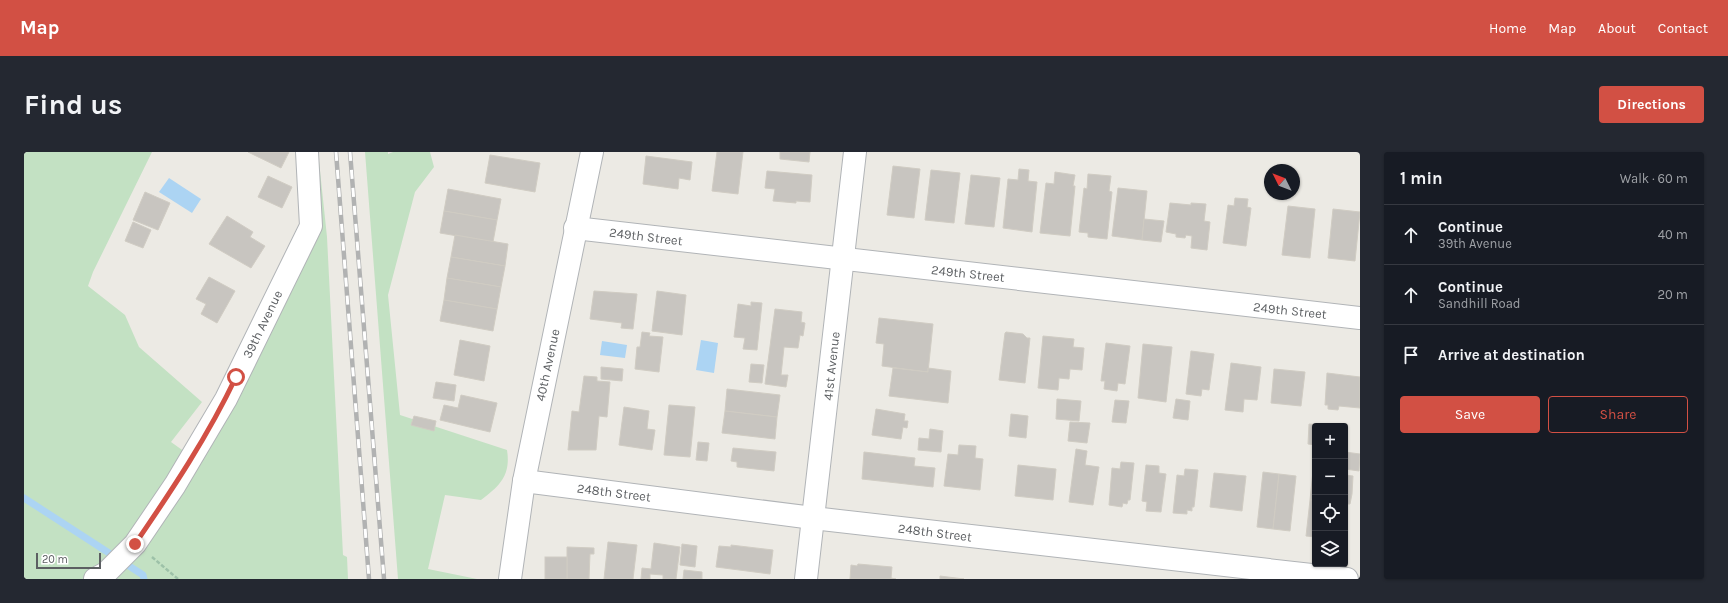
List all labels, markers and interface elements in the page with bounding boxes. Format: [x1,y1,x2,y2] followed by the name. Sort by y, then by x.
[20,17,59,39] text: Map
[1489,20,1526,37] text: Home
[1548,20,1576,37] text: Map
[1598,20,1636,37] text: About
[1658,20,1708,37] text: Contact
[1599,86,1704,123] button: Directions
[24,88,123,121] text: Find us
[1264,164,1300,200] north arrow
[1400,168,1443,188] text: 1 min
[1620,171,1688,186] text: Walk · 60 m
[1438,218,1503,236] text: Continue
[1400,224,1422,246] icon: ahead
[608,225,684,248] street label: 249th Street
[1658,227,1688,242] text: 40 m
[1438,236,1512,251] text: 39th Avenue
[930,262,1006,285] street label: 249th Street
[1438,278,1503,296] text: Continue
[1400,284,1422,306] icon: ahead
[240,287,286,361] street label: 39th Avenue
[1658,287,1688,302] text: 20 m
[1438,296,1521,311] text: Sandhill Road
[1252,299,1328,322] street label: 249th Street
[533,327,563,403] street label: 40th Avenue
[820,331,843,401] street label: 41st Avenue
[1400,344,1422,366] icon: arrive
[1438,346,1585,364] text: Arrive at destination
[227,368,245,386] route start
[1400,396,1540,433] button: Save
[1548,396,1688,433] button: Share
[1312,423,1348,567] map controls
[1312,423,1348,459] button: +
[1312,459,1348,495] button: −
[576,481,652,504] street label: 248th Street
[1312,495,1348,531] button: locate
[897,521,973,544] street label: 248th Street
[1312,531,1348,567] button: layers
[126,535,144,553] route end
[36,551,101,570] scale bar
[42,553,68,566] text: 20 m

